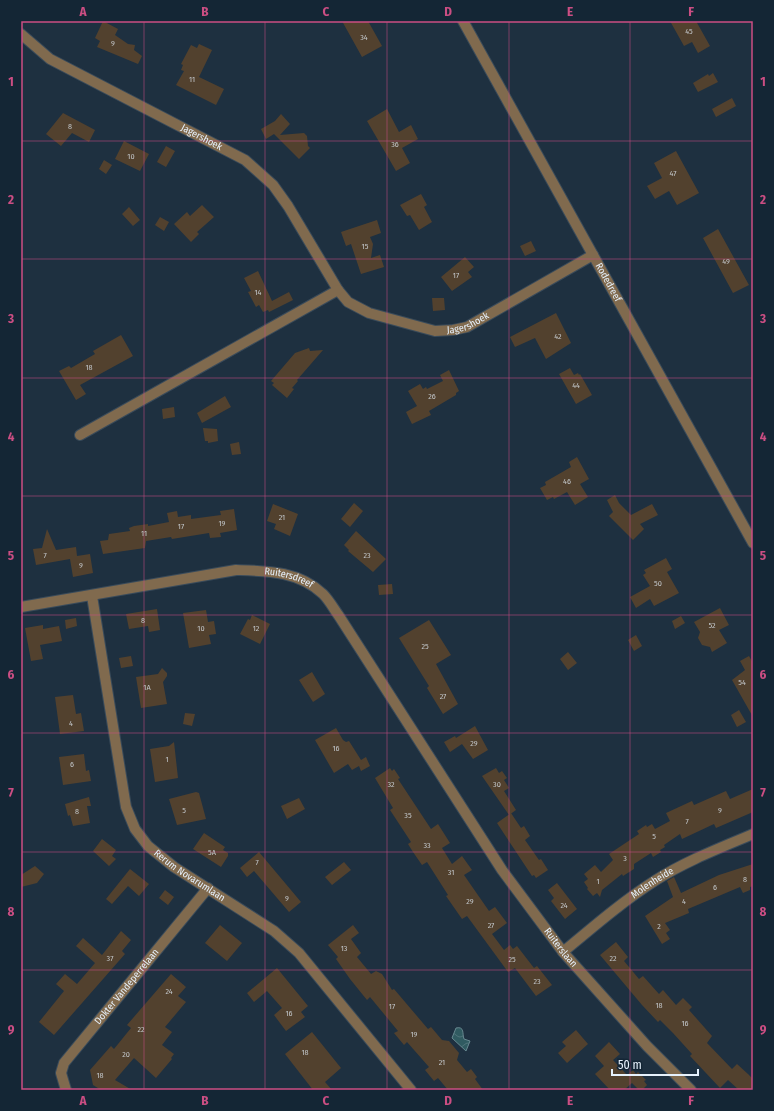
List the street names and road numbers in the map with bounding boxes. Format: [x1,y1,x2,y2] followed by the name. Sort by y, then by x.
[179,122,225,153] street label: Jagershoek
[593,261,624,305] street label: Rodedreef
[446,310,491,336] street label: Jagershoek
[264,565,316,591] street label: Ruitersdreef
[151,847,227,904] street label: Rerum Novarumlaan
[629,865,676,901] street label: Molenheide
[541,926,580,970] street label: Ruiterslaan
[92,946,161,1027] street label: Dokter Vandeperrelaan

